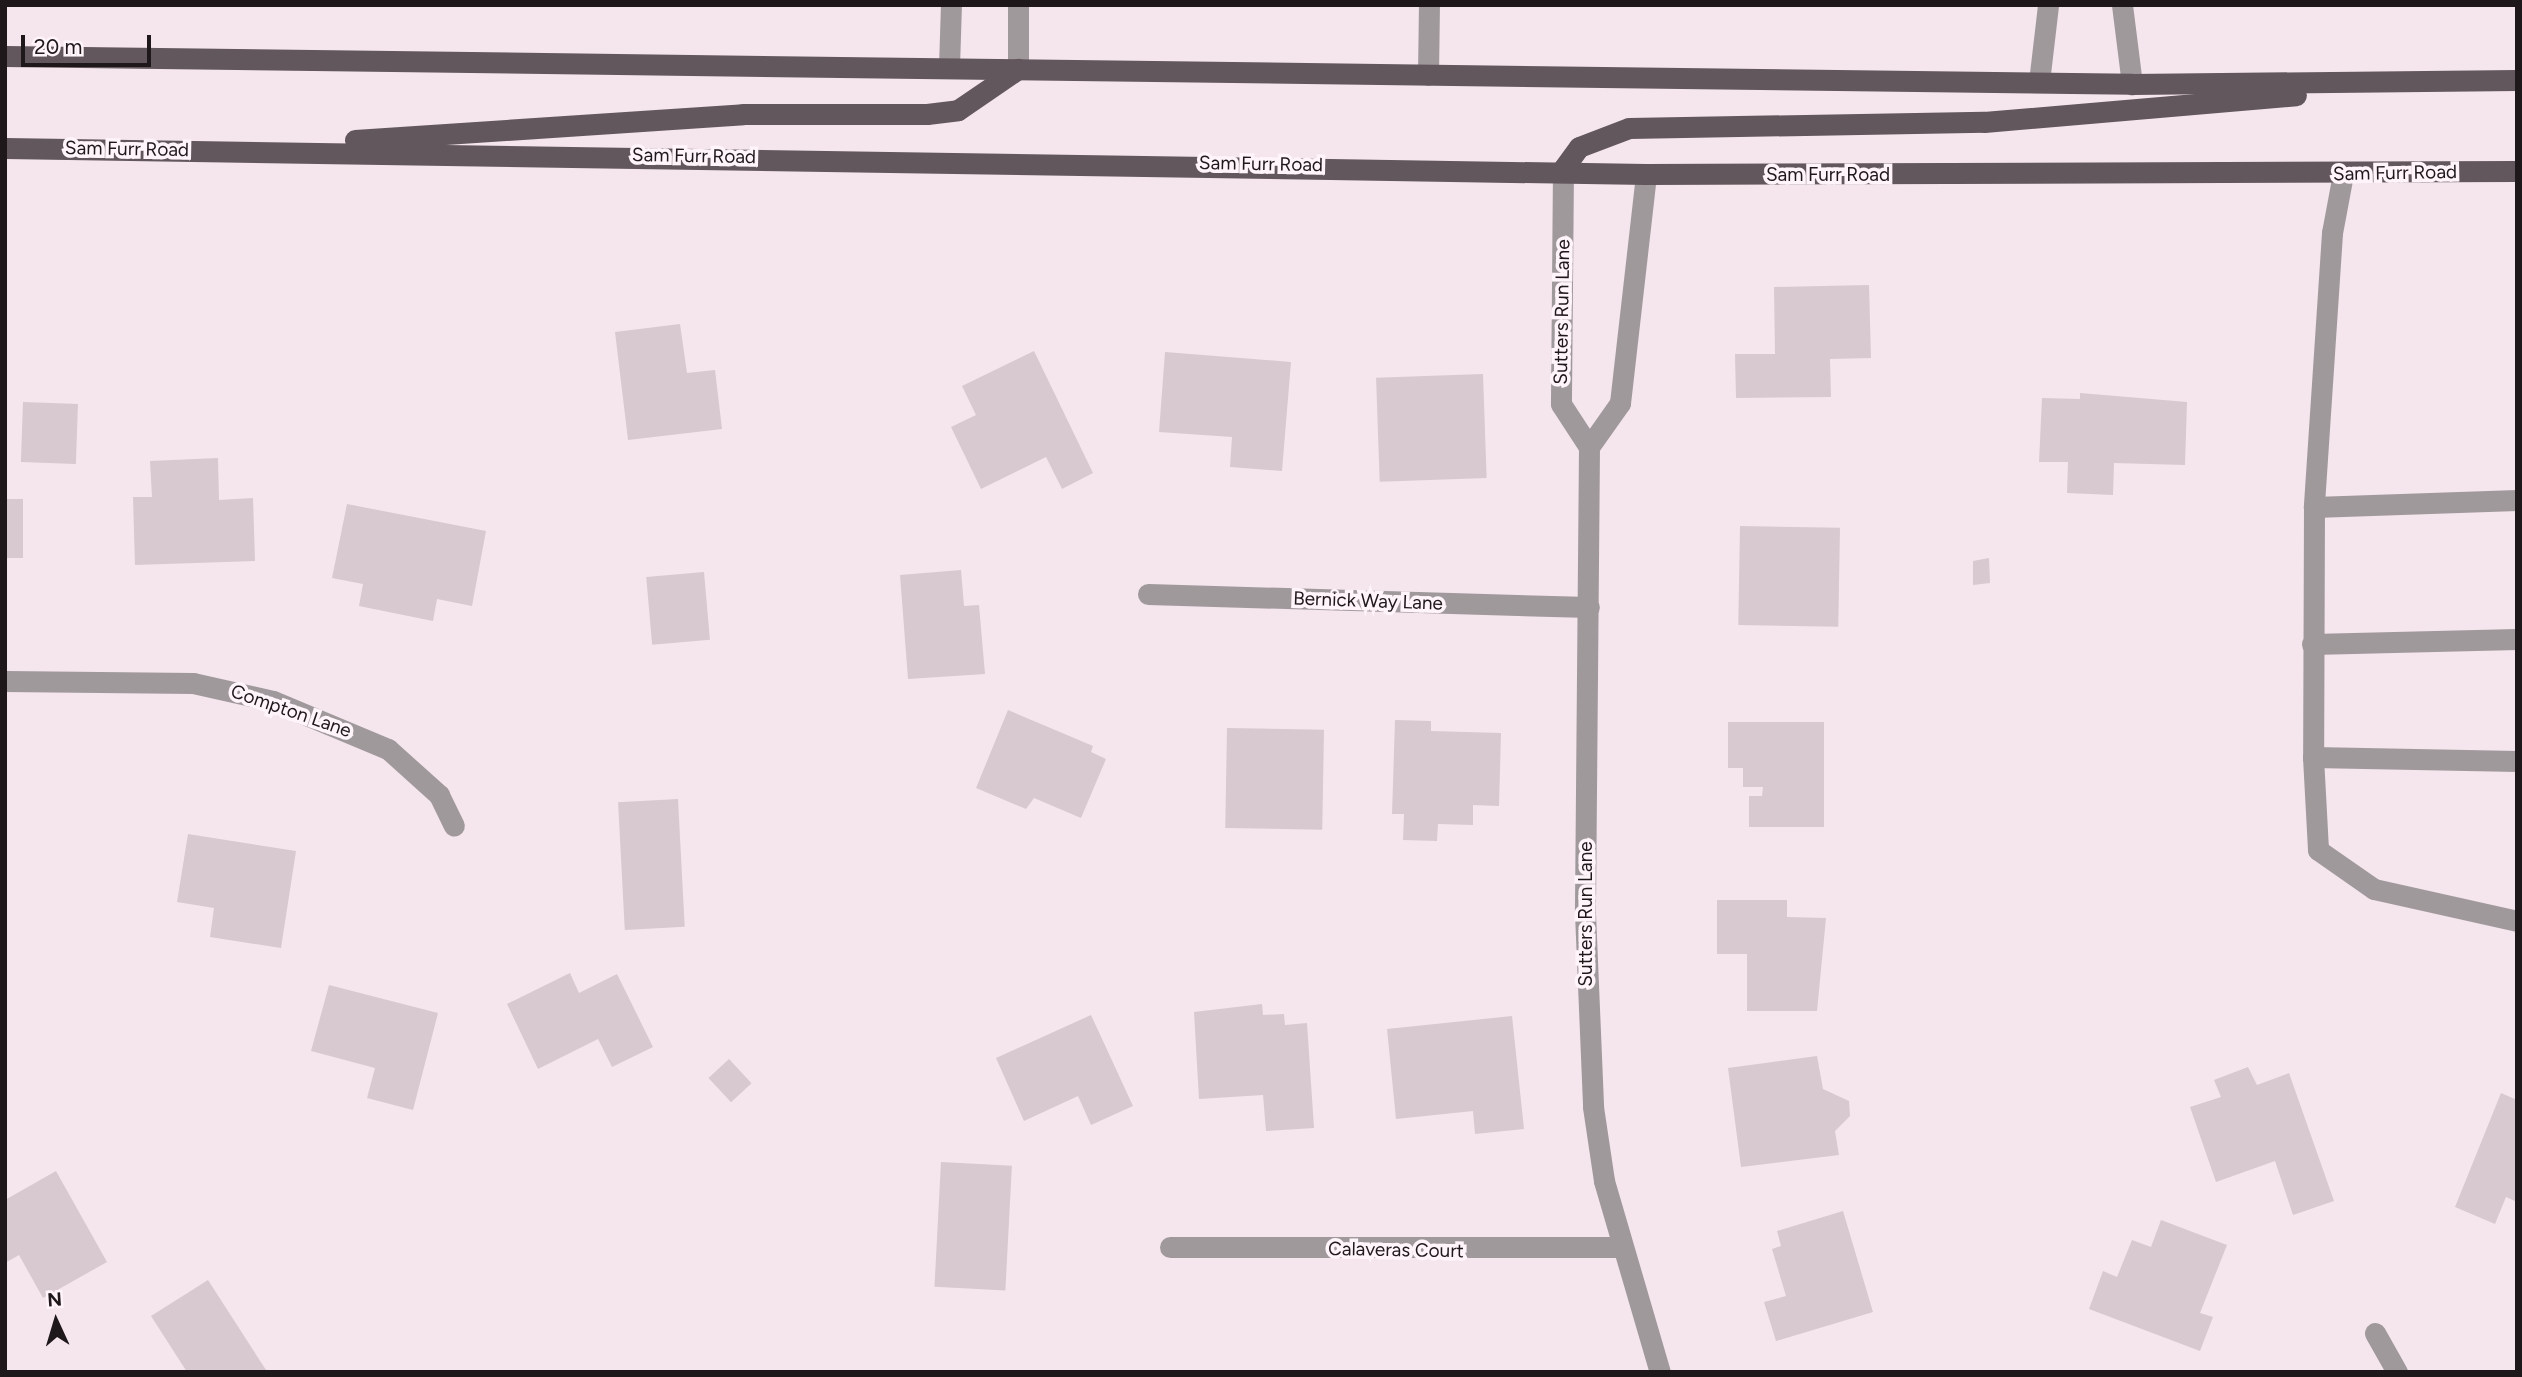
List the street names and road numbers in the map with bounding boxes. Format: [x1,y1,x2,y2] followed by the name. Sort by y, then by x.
[65,137,189,161] street label: Sam Furr Road
[632,144,756,168] street label: Sam Furr Road
[1199,152,1323,176] street label: Sam Furr Road
[2333,161,2457,185] street label: Sam Furr Road
[1766,164,1890,186] street label: Sam Furr Road
[1549,239,1575,385] street label: Sutters Run Lane
[1293,587,1443,615] street label: Bernick Way Lane
[228,680,354,742] street label: Compton Lane
[1575,841,1597,987] street label: Sutters Run Lane
[1328,1237,1464,1263] street label: Calaveras Court

